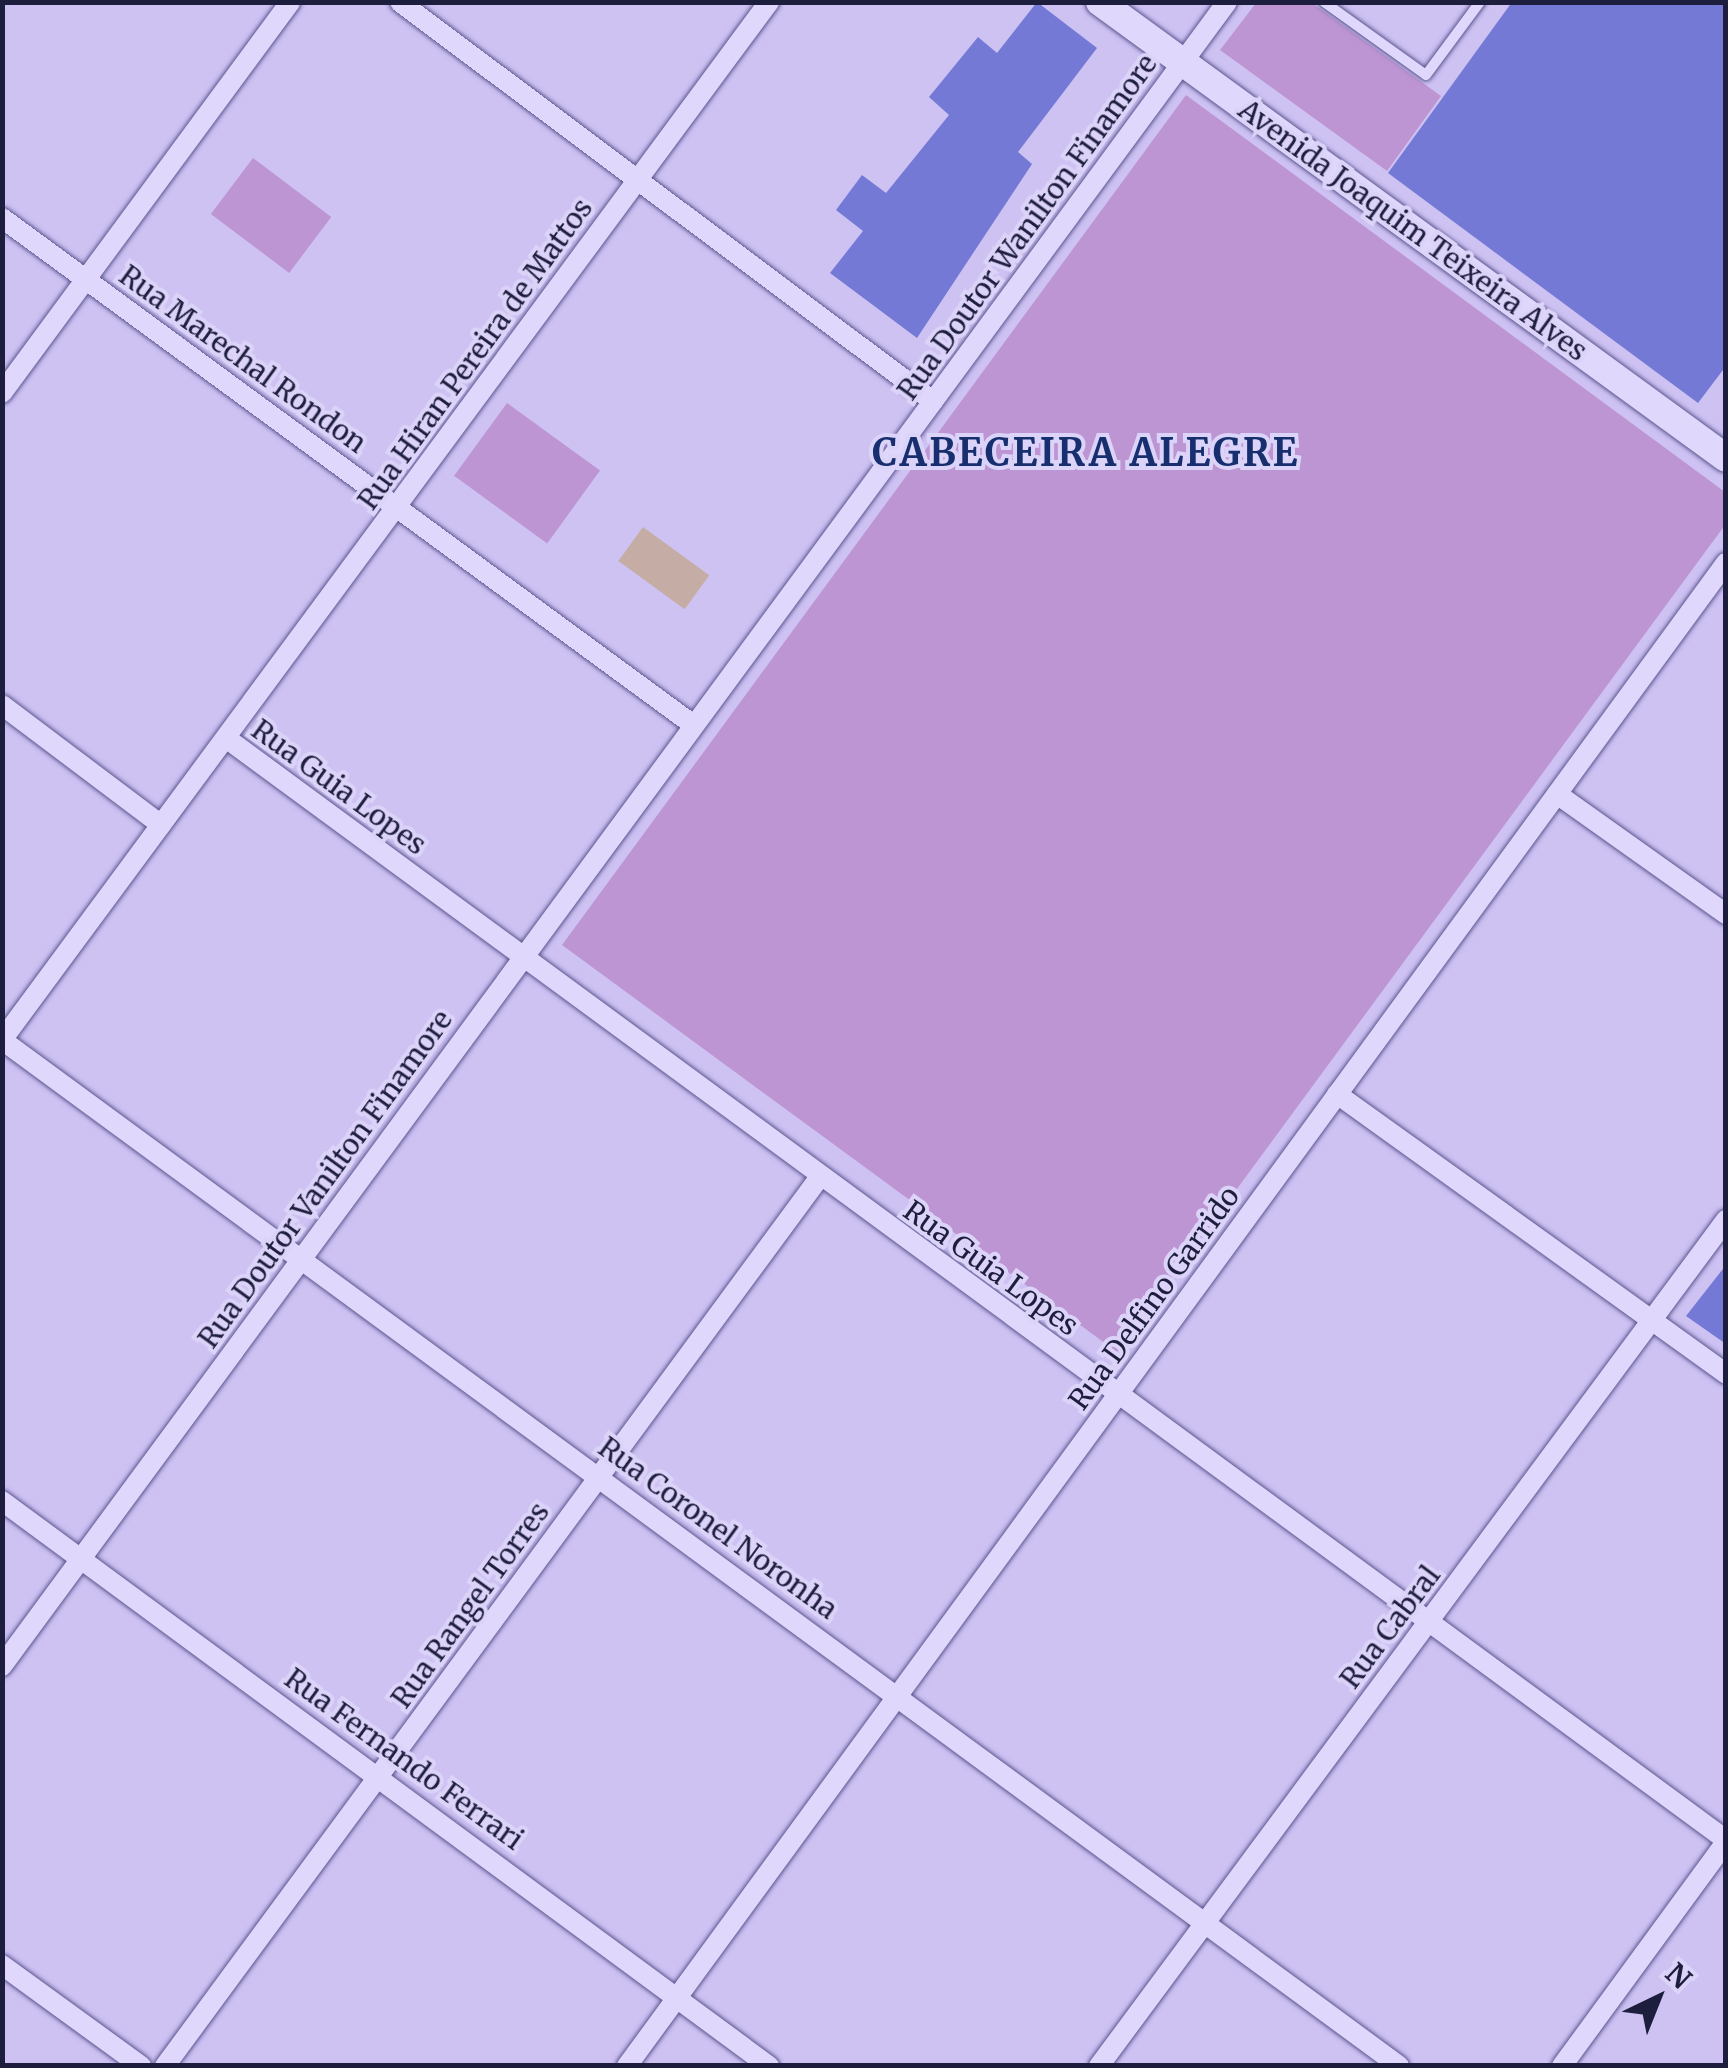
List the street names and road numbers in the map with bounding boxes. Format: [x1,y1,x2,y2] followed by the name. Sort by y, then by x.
[890,48,1164,406] street label: Rua Doutor Wanilton Finamore
[1232,92,1594,368] street label: Avenida Joaquim Teixeira Alves
[351,192,599,516] street label: Rua Hiran Pereira de Mattos
[113,258,373,460] street label: Rua Marechal Rondon
[245,713,433,861] street label: Rua Guia Lopes
[191,1004,459,1354] street label: Rua Doutor Vanilton Finamore
[1062,1180,1246,1416] street label: Rua Delfino Garrido
[897,1194,1085,1342] street label: Rua Guia Lopes
[592,1430,844,1626] street label: Rua Coronel Noronha
[384,1496,556,1714] street label: Rua Rangel Torres
[1333,1559,1447,1695] street label: Rua Cabral
[278,1661,530,1857] street label: Rua Fernando Ferrari

